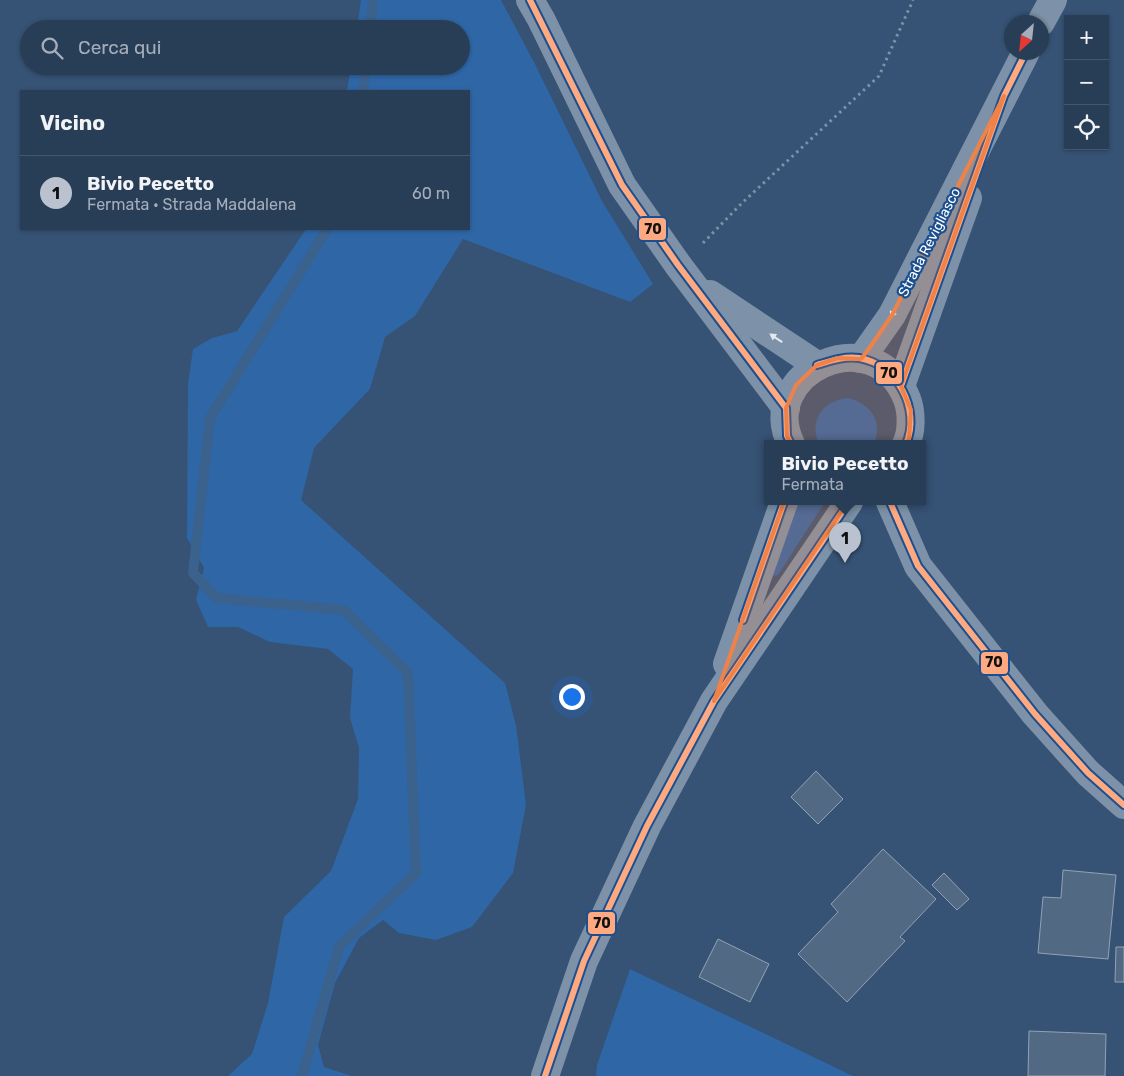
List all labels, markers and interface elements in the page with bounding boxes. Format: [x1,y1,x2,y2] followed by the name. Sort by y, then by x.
[1004,15,1049,60] north arrow
[1064,15,1109,150] map controls
[1064,15,1109,60] button: +
[20,20,470,75] search box
[38,34,66,62] icon: search
[78,36,161,59] text: Cerca qui
[1064,60,1109,105] button: −
[1064,105,1109,150] button: locate
[40,110,105,135] text: Vicino
[87,172,214,195] text: Bivio Pecetto
[52,184,60,203] text: 1
[412,184,450,203] text: 60 m
[895,185,964,300] street label: Strada Revigliasco
[87,195,296,214] text: Fermata · Strada Maddalena
[638,217,667,241] line badge: 70
[644,221,662,238] text: 70
[890,303,898,318] one-way arrow
[770,333,783,343] one-way arrow
[875,361,903,385] line badge: 70
[880,365,898,382] text: 70
[764,440,926,505] popup
[781,452,909,475] text: Bivio Pecetto
[781,475,844,494] text: Fermata
[829,522,861,563] pin: 1
[980,651,1009,675] line badge: 70
[985,654,1003,671] text: 70
[559,684,585,710] your location
[587,911,616,935] line badge: 70
[593,915,611,932] text: 70

